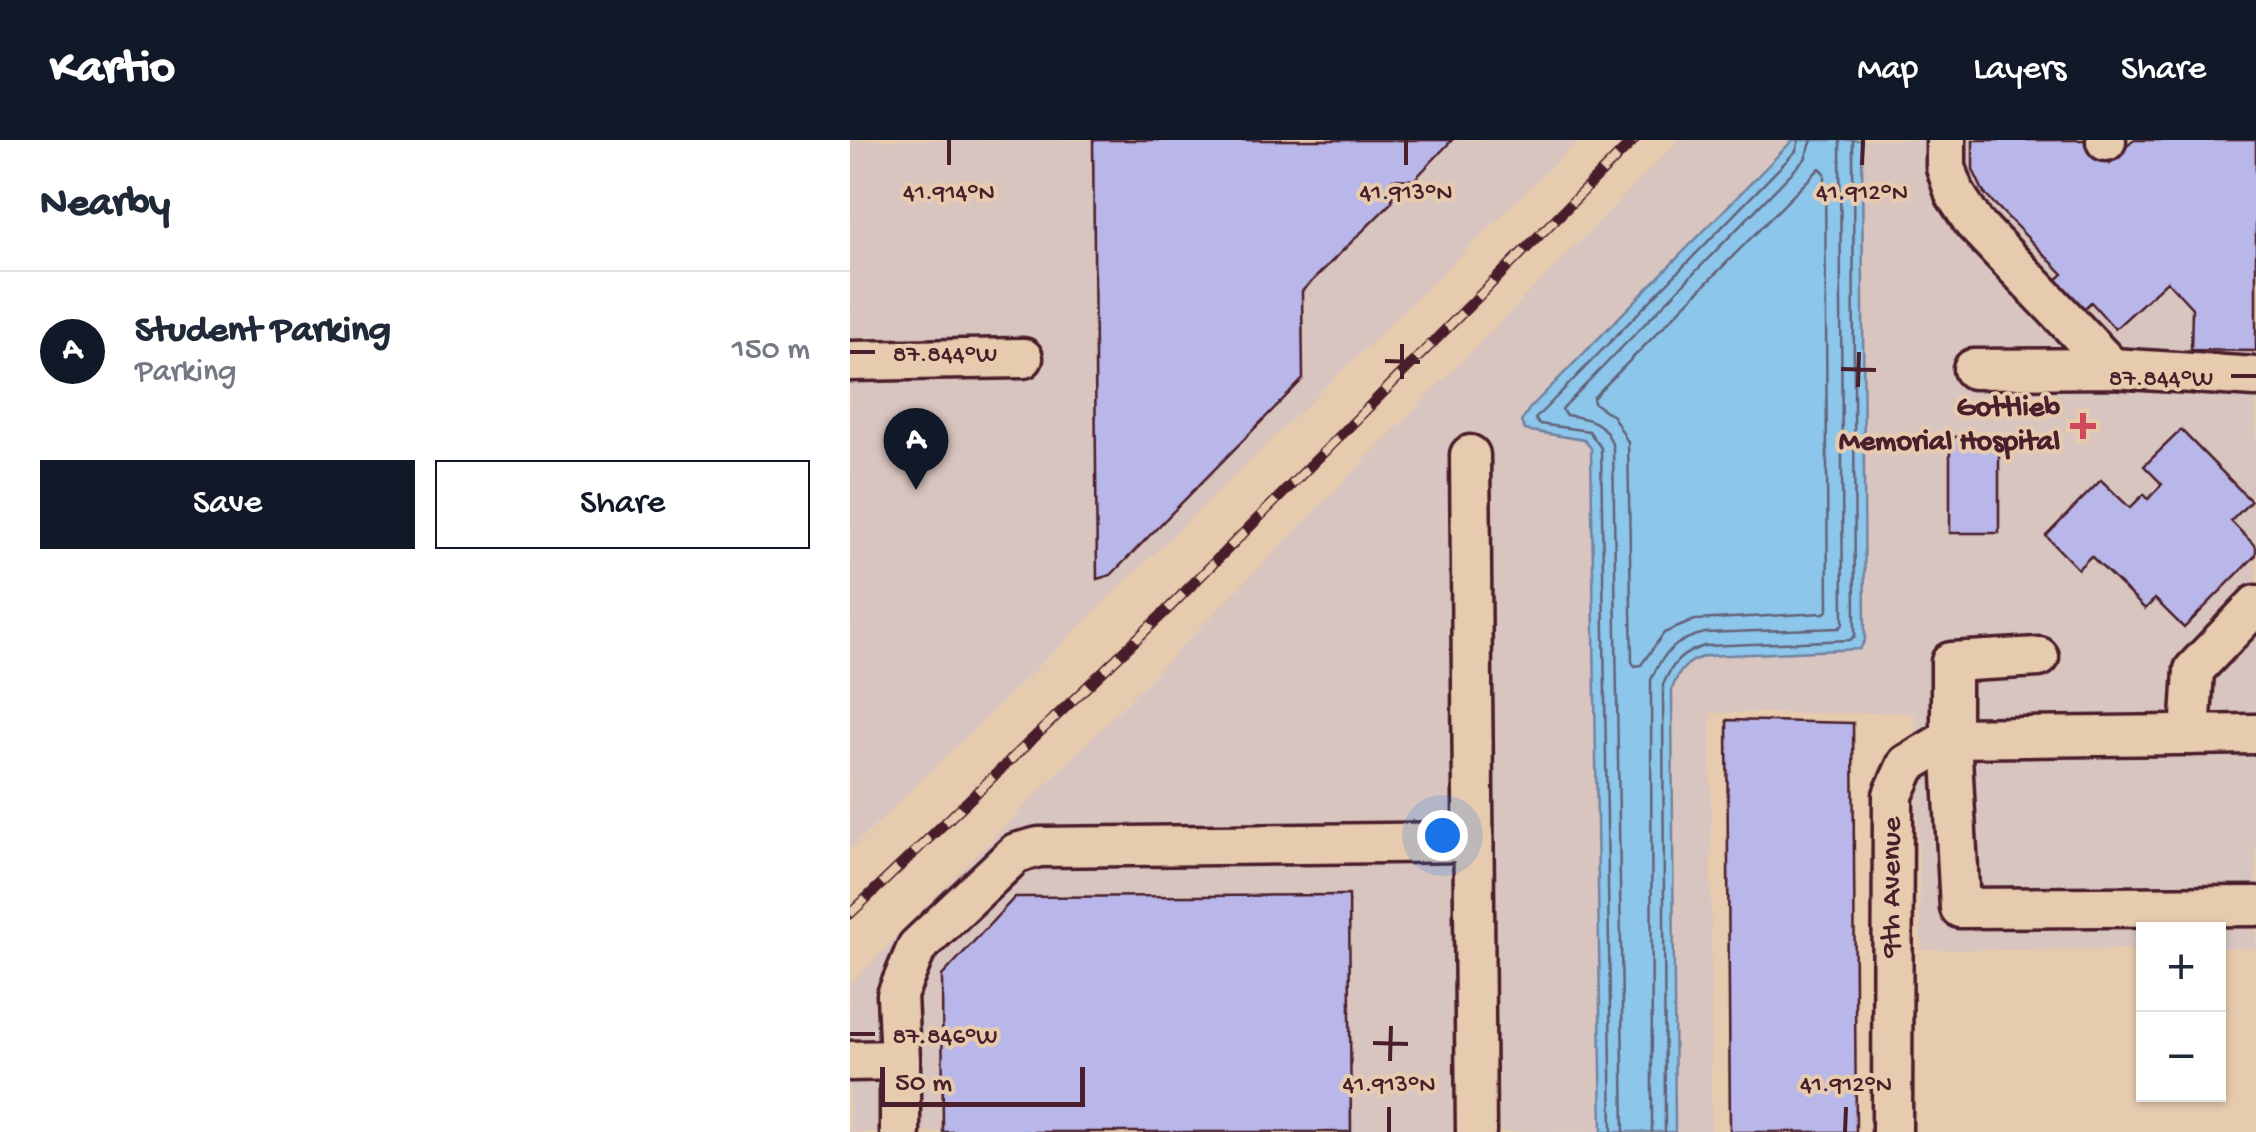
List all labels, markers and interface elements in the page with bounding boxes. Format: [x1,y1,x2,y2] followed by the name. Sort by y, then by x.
[50,42,175,99] text: Kartio
[1857,50,1918,91] text: Map
[1973,50,2066,91] text: Layers
[2121,50,2206,91] text: Share
[903,180,995,209] text: 41.914°N
[1360,180,1452,209] text: 41.913°N
[1816,180,1908,209] text: 41.912°N
[40,181,170,230] text: Nearby
[135,310,391,354] text: Student Parking
[63,332,82,370] text: A
[732,332,810,370] text: 150 m
[893,342,997,371] text: 87.844°W
[135,354,236,392] text: Parking
[2109,366,2213,395] text: 87.844°W
[1839,392,2060,461] place label: Gottlieb Memorial Hospital
[884,408,948,490] pin: A
[2070,413,2096,439] marker: Gottlieb Memorial Hospital
[40,460,415,549] button: Save
[435,460,810,549] button: Share
[1417,810,1468,861] your location
[1875,816,1910,958] street label: 9th Avenue
[2136,922,2226,1102] map controls
[2136,922,2226,1012] button: +
[2136,1012,2226,1102] button: −
[892,1024,998,1053] text: 87.846°W
[880,1062,1085,1106] scale bar
[895,1068,952,1101] text: 50 m
[1343,1072,1435,1101] text: 41.913°N
[1800,1072,1892,1101] text: 41.912°N

